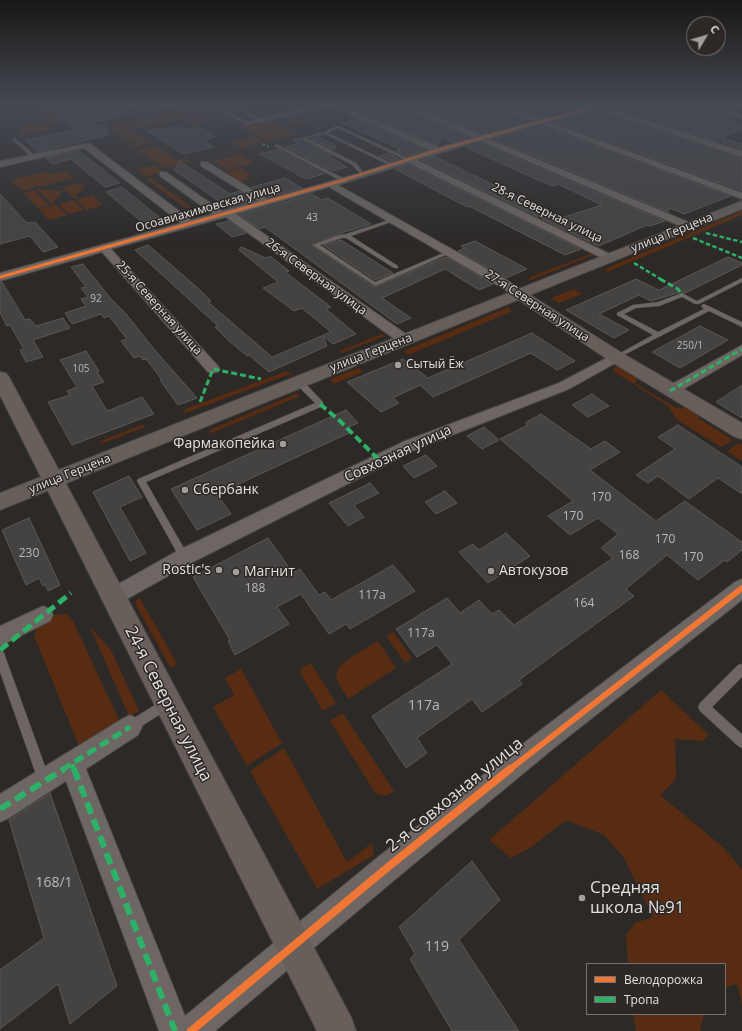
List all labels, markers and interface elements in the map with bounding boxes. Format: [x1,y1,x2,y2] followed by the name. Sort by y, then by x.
[686,16,726,56] north arrow
[707,22,723,36] text: С
[134,180,282,236] street label: Осоавиахимовская улица
[489,180,605,246] street label: 28-я Северная улица
[629,210,715,256] street label: улица Герцена
[306,212,318,224] house number: 43
[263,236,369,318] street label: 26-я Северная улица
[113,258,205,358] street label: 25-я Северная улица
[482,267,592,345] street label: 27-я Северная улица
[90,293,102,305] house number: 92
[328,331,414,375] street label: улица Герцена
[677,340,703,352] house number: 250/1
[406,358,464,372] place label: Сытый Ёж
[393,360,403,370] marker: Сытый Ёж
[72,363,90,375] house number: 105
[342,422,454,486] street label: Совхозная улица
[173,436,275,452] place label: Фармакопейка
[278,439,288,449] marker: Фармакопейка
[27,451,113,497] street label: улица Герцена
[193,482,259,498] place label: Сбербанк
[180,485,190,495] marker: Сбербанк
[591,491,611,505] house number: 170
[563,510,583,524] house number: 170
[655,533,675,547] house number: 170
[19,547,39,561] house number: 230
[619,549,639,563] house number: 168
[683,551,703,565] house number: 170
[162,562,211,578] place label: Rostic's
[499,563,568,579] place label: Автокузов
[244,564,295,580] place label: Магнит
[214,565,224,575] marker: Rostic's
[486,566,496,576] marker: Автокузов
[231,567,241,577] marker: Магнит
[245,582,265,596] house number: 188
[358,589,386,603] house number: 117а
[574,597,594,611] house number: 164
[120,623,216,785] street label: 24-я Северная улица
[407,627,435,641] house number: 117а
[408,698,440,714] house number: 117а
[382,734,528,856] street label: 2-я Совхозная улица
[35,875,73,891] house number: 168/1
[590,878,684,918] place label: Средняя школа №91
[577,893,587,903] marker: Средняя школа №91
[425,939,449,955] house number: 119
[586,963,726,1015] legend
[624,971,703,988] text: Велодорожка
[624,991,659,1008] text: Тропа

